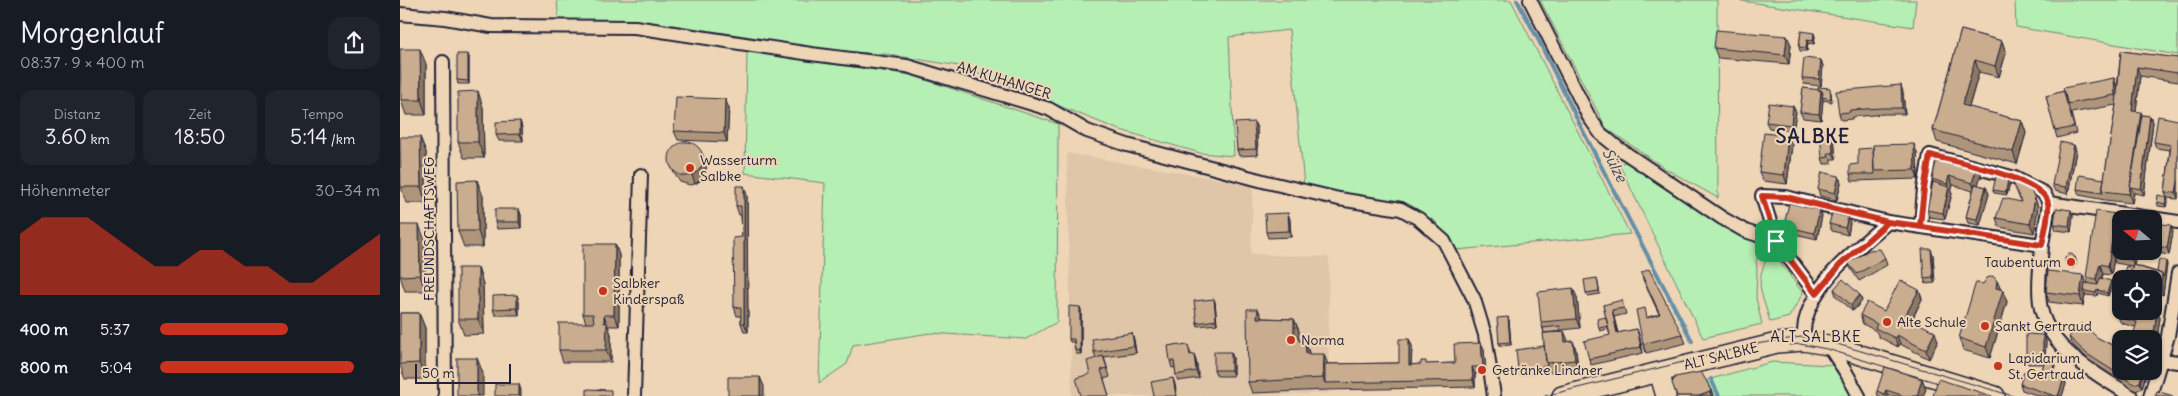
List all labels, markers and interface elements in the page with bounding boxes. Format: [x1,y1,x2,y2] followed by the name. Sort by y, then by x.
[20,15,164,51] text: Morgenlauf
[328,17,380,69] button: share
[20,52,144,72] text: 08:37 · 9 × 400 m
[955,57,1053,103] street label: AM KUHANGER
[54,105,101,123] text: Distanz
[189,105,211,123] text: Zeit
[302,105,344,123] text: Tempo
[45,123,87,150] text: 3.60
[174,123,226,150] text: 18:50
[290,123,327,150] text: 5:14
[1776,124,1850,148] district label: SALBKE
[87,130,110,148] text: km
[327,130,355,148] text: /km
[1598,145,1632,186] water label: Sülze
[700,151,777,185] place label: Wasserturm Salbke
[420,157,438,301] street label: FREUNDSCHAFTSWEG
[684,162,696,174] marker: Wasserturm Salbke
[20,180,111,200] text: Höhenmeter
[315,180,380,200] text: 30–34 m
[2112,210,2162,260] north arrow
[2112,210,2162,380] map controls
[1755,220,1797,262] pin
[1762,227,1790,255] icon: arrive
[1984,253,2061,271] place label: Taubenturm
[2065,256,2077,268] marker: Taubenturm
[2112,270,2162,320] button: locate
[613,274,685,308] place label: Salbker Kinderspaß
[597,285,609,297] marker: Salbker Kinderspaß
[1897,313,1966,331] place label: Alte Schule
[1881,316,1893,328] marker: Alte Schule
[1995,317,2092,335] place label: Sankt Gertraud
[20,319,68,339] text: 400 m
[100,319,130,339] text: 5:37
[1979,320,1991,332] marker: Sankt Gertraud
[1770,327,1862,346] district label: ALT SALBKE
[2112,330,2162,380] button: layers
[1301,331,1344,349] place label: Norma
[1285,334,1297,346] marker: Norma
[1682,338,1760,374] street label: ALT SALBKE
[2008,349,2084,383] place label: Lapidarium St. Gertraud
[20,357,68,377] text: 800 m
[100,357,133,377] text: 5:04
[1992,360,2004,372] marker: Lapidarium St. Gertraud
[415,361,511,384] scale bar
[1492,361,1603,379] place label: Getränke Lindner
[422,364,455,382] text: 50 m
[1476,364,1488,376] marker: Getränke Lindner

